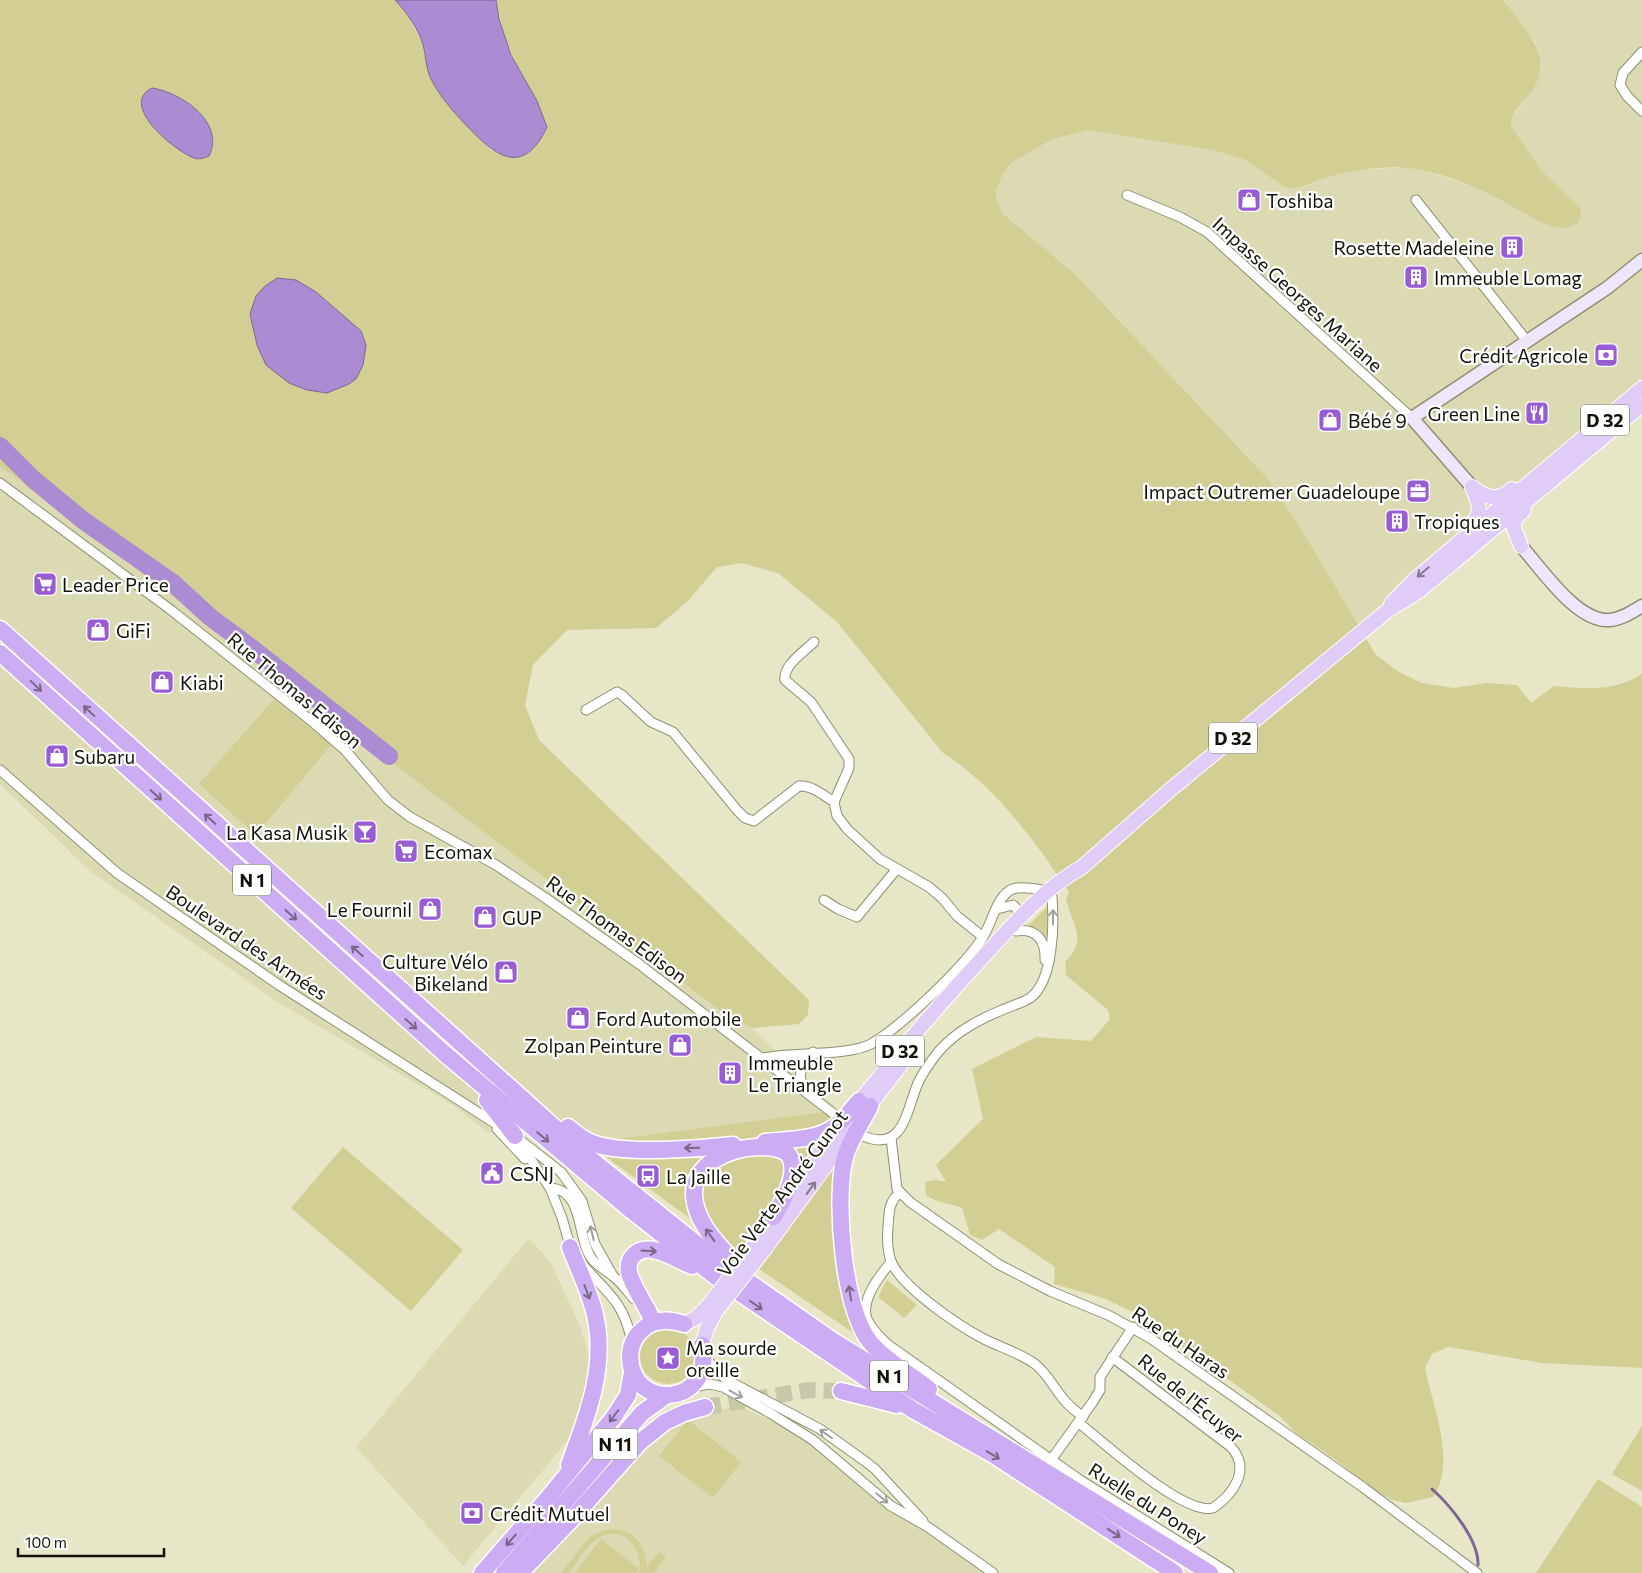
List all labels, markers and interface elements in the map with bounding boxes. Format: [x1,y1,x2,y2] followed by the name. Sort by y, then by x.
[1236,187,1262,213] shop icon: Toshiba
[1266,189,1333,212] place label: Toshiba
[1208,212,1388,376] street label: Impasse Georges Mariane
[1499,234,1525,260] building icon: Rosette Madeleine
[1334,236,1494,259] place label: Rosette Madeleine
[1403,264,1429,290] building icon: Immeuble Lomag
[1434,266,1582,289] place label: Immeuble Lomag
[1593,342,1619,368] bank icon: Crédit Agricole
[1459,344,1588,367] place label: Crédit Agricole
[1524,400,1550,426] restaurant icon: Green Line
[1428,402,1520,425] place label: Green Line
[1581,404,1629,436] road number: D 32
[1317,407,1343,433] shop icon: Bébé 9
[1348,409,1407,432] place label: Bébé 9
[1405,478,1431,504] office icon: Impact Outremer Guadeloupe
[1144,480,1400,503] place label: Impact Outremer Guadeloupe
[1384,508,1410,534] building icon: Tropiques
[1414,510,1500,533] place label: Tropiques
[1417,566,1430,577] one-way arrow
[32,571,58,597] supermarket icon: Leader Price
[62,573,169,596] place label: Leader Price
[85,617,111,643] shop icon: GiFi
[116,619,151,642] place label: GiFi
[223,627,367,753] street label: Rue Thomas Edison
[149,669,175,695] shop icon: Kiabi
[180,671,224,694] place label: Kiabi
[29,680,42,692] one-way arrow
[82,705,95,717] one-way arrow
[1209,722,1257,754] road number: D 32
[44,743,70,769] shop icon: Subaru
[74,745,135,768] place label: Subaru
[150,789,163,801] one-way arrow
[204,813,217,825] one-way arrow
[352,819,378,845] bar icon: La Kasa Musik
[226,821,348,844] place label: La Kasa Musik
[393,838,419,864] supermarket icon: Ecomax
[424,840,493,863] place label: Ecomax
[233,864,271,896] road number: N 1
[542,870,692,988] street label: Rue Thomas Edison
[162,879,332,1005] street label: Boulevard des Armées
[417,896,443,922] shop icon: Le Fournil
[327,898,412,921] place label: Le Fournil
[472,904,498,930] shop icon: GUP
[502,906,542,929] place label: GUP
[284,909,297,921] one-way arrow
[1048,909,1058,926] one-way arrow
[351,945,364,956] one-way arrow
[382,950,488,995] place label: Culture Vélo Bikeland
[493,959,519,985] shop icon: Culture Vélo Bikeland
[565,1005,591,1031] shop icon: Ford Automobile
[596,1007,741,1030] place label: Ford Automobile
[405,1018,418,1030] one-way arrow
[667,1032,693,1058] shop icon: Zolpan Peinture
[524,1034,662,1057] place label: Zolpan Peinture
[876,1036,924,1066] road number: D 32
[748,1051,842,1096] place label: Immeuble Le Triangle
[717,1060,743,1086] building icon: Immeuble Le Triangle
[712,1105,852,1281] street label: Voie Verte André Gunot
[536,1131,549,1142] one-way arrow
[684,1143,700,1153] one-way arrow
[479,1160,505,1186] public building icon: CSNJ
[510,1162,554,1185] place label: CSNJ
[635,1163,661,1189] bus stop icon: La Jaille
[666,1165,730,1188] place label: La Jaille
[805,1182,816,1195] one-way arrow
[587,1225,596,1241] one-way arrow
[705,1228,715,1242] one-way arrow
[640,1246,656,1255] one-way arrow
[583,1284,592,1299] one-way arrow
[845,1286,855,1302] one-way arrow
[748,1300,762,1310] one-way arrow
[1128,1301,1234,1383] street label: Rue du Haras
[686,1336,776,1381] place label: Ma sourde oreille
[655,1345,681,1371] place icon: Ma sourde oreille
[1134,1349,1249,1448] street label: Rue de l'Écuyer
[870,1360,908,1392] road number: N 1
[728,1390,743,1399] one-way arrow
[609,1409,620,1422] one-way arrow
[592,1428,638,1460] road number: N 11
[819,1429,833,1439] one-way arrow
[985,1450,999,1460] one-way arrow
[1085,1457,1212,1549] street label: Ruelle du Poney
[875,1492,888,1503] one-way arrow
[459,1500,485,1526] bank icon: Crédit Mutuel
[490,1502,610,1525] place label: Crédit Mutuel
[18,1526,164,1558] scale bar
[1106,1528,1120,1538] one-way arrow
[25,1533,67,1551] text: 100 m
[505,1534,516,1547] one-way arrow

